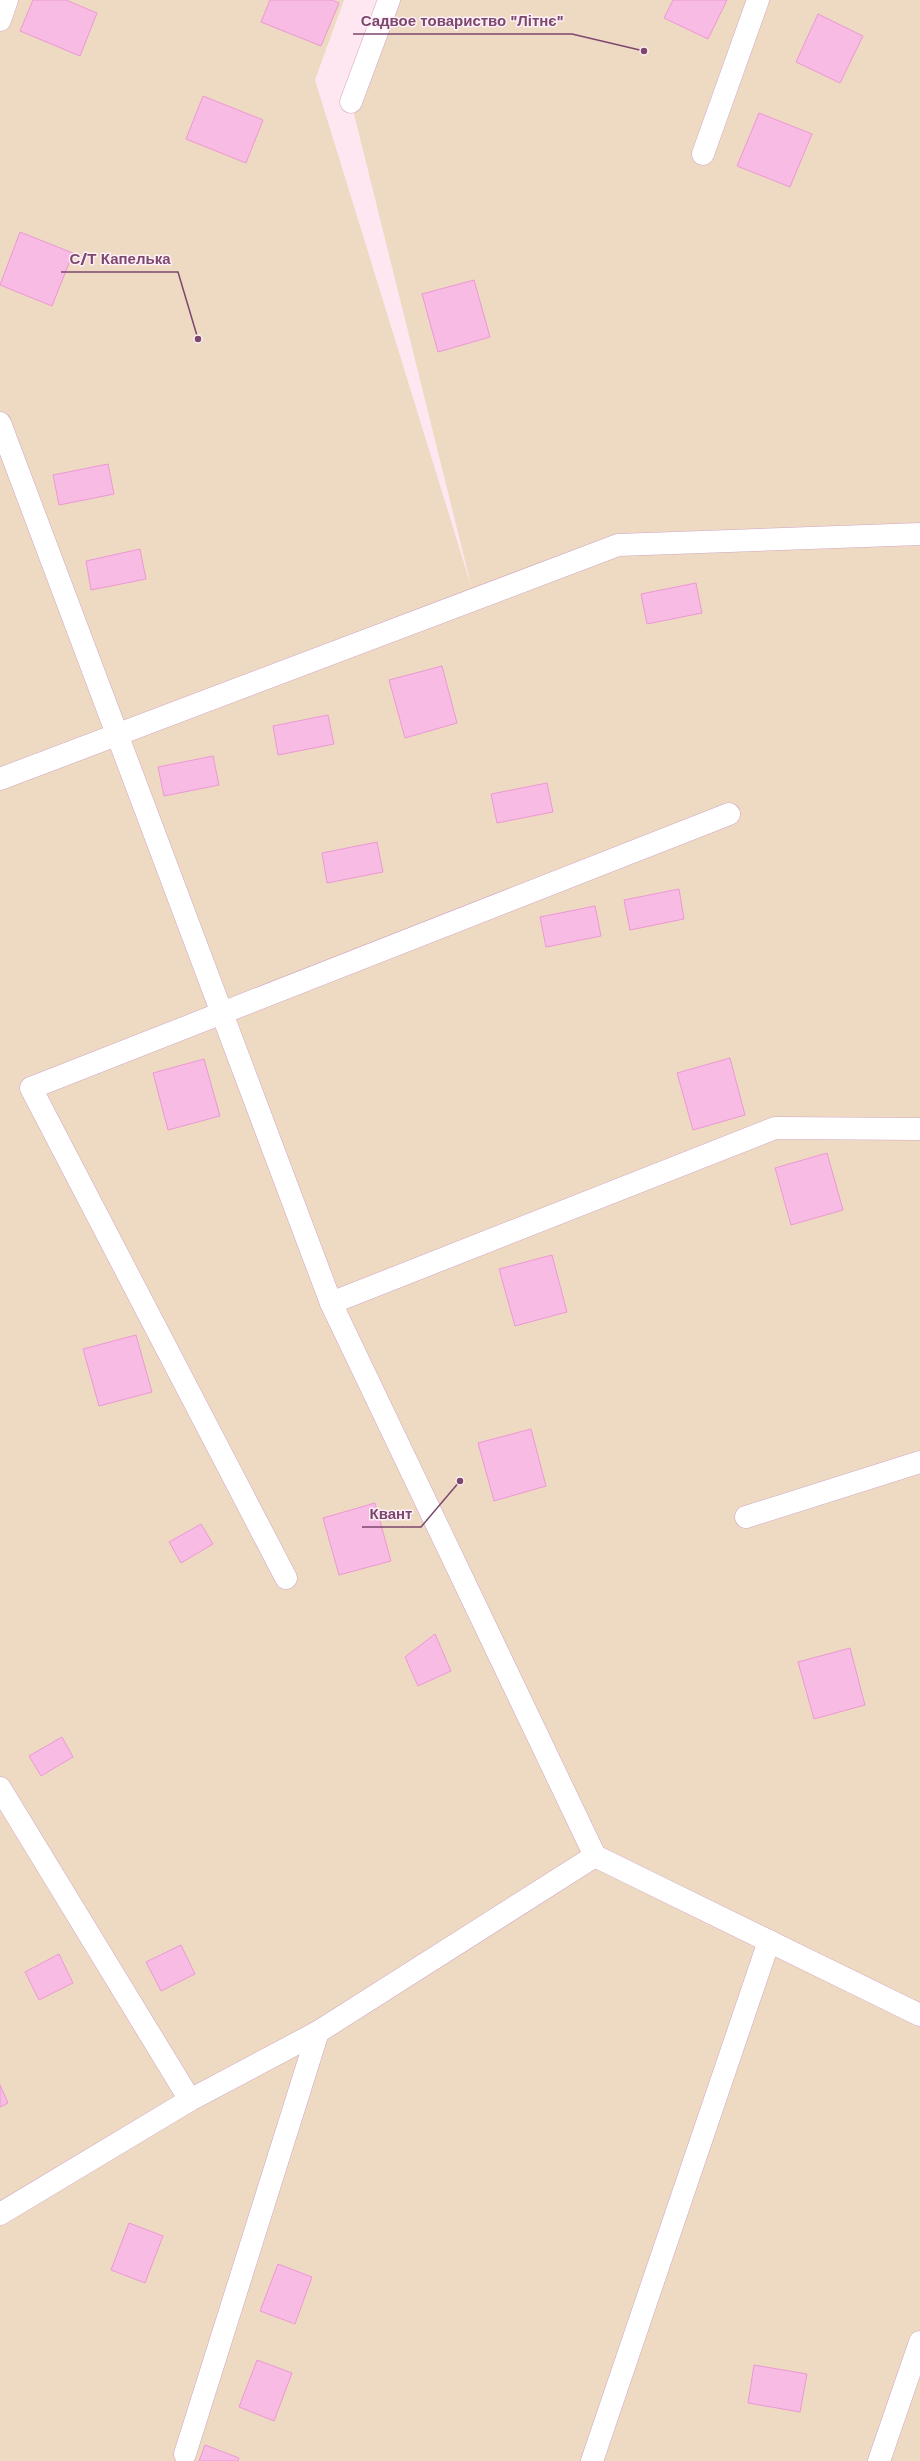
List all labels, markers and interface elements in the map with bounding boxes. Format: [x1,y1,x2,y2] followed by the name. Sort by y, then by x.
[353,7,572,34] callout: Садвое товариство "Літнє"
[361,12,564,30] text: Садвое товариство "Літнє"
[61,245,178,272] callout: С/Т Капелька
[70,250,171,268] text: С/Т Капелька
[362,1500,421,1527] callout: Квант
[370,1505,412,1523] text: Квант

